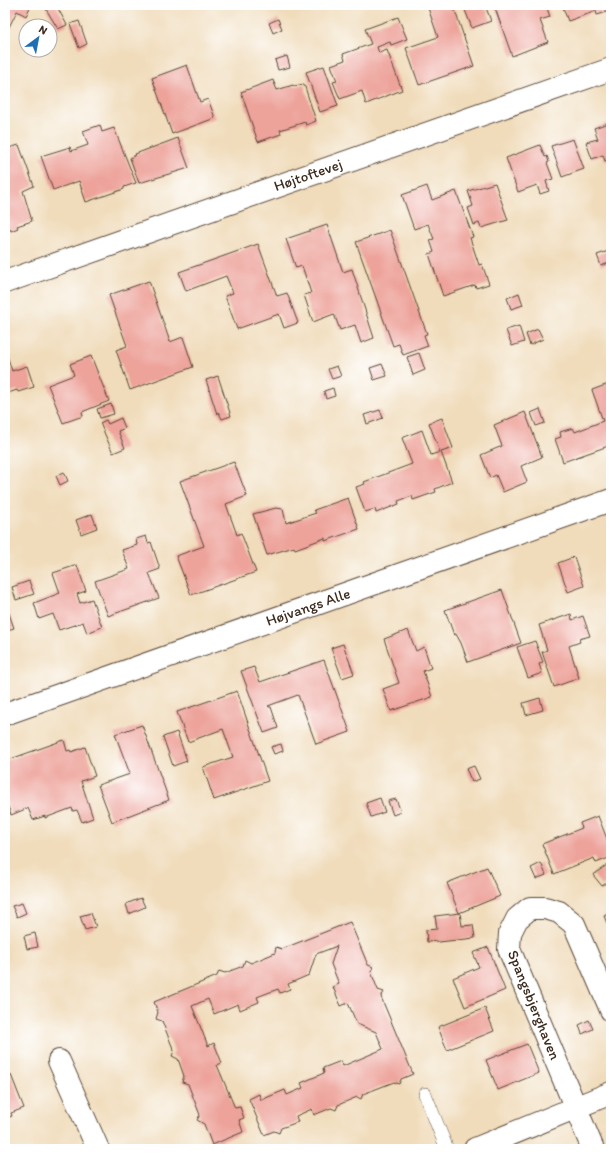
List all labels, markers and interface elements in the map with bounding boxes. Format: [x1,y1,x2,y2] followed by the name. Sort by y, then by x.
[18,18,58,58] north arrow
[36,22,50,37] text: N
[271,155,345,195] street label: Højtoftevej
[263,584,353,630] street label: Højvangs Alle
[504,948,564,1062] street label: Spangsbjerghaven

